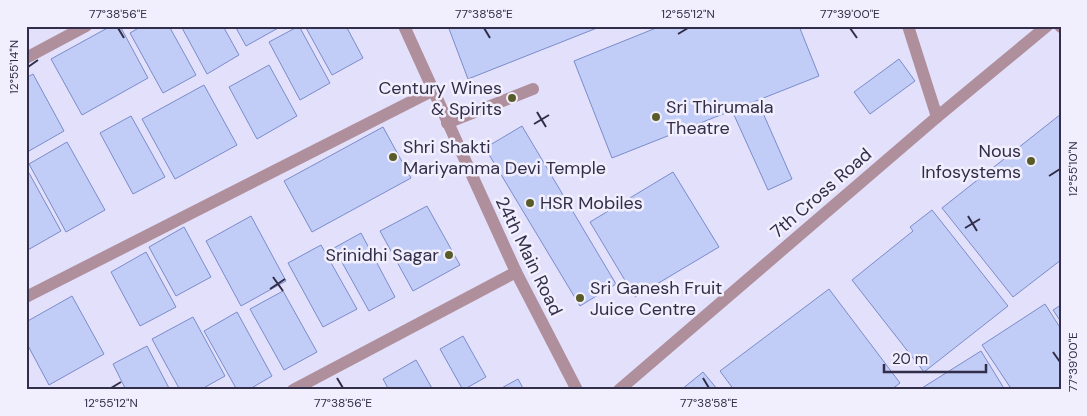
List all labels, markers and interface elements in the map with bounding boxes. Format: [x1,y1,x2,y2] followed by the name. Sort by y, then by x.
[89,6,147,22] text: 77°38'56"E
[455,6,513,22] text: 77°38'58"E
[661,6,715,22] text: 12°55'12"N
[820,6,880,22] text: 77°39'00"E
[6,40,22,94] text: 12°55'14"N
[378,76,502,121] place label: Century Wines & Spirits
[506,92,518,104] marker: Century Wines & Spirits
[666,95,774,140] place label: Sri Thirumala Theatre
[650,111,662,123] marker: Sri Thirumala Theatre
[403,135,606,180] place label: Shri Shakti Mariyamma Devi Temple
[921,139,1021,184] place label: Nous Infosystems
[765,142,877,244] street label: 7th Cross Road
[1065,142,1081,196] text: 12°55'10"N
[387,151,399,163] marker: Shri Shakti Mariyamma Devi Temple
[1025,155,1037,167] marker: Nous Infosystems
[540,191,643,215] place label: HSR Mobiles
[490,193,568,319] street label: 24th Main Road
[524,197,536,209] marker: HSR Mobiles
[325,243,439,267] place label: Srinidhi Sagar
[443,249,455,261] marker: Srinidhi Sagar
[590,276,722,321] place label: Sri Ganesh Fruit Juice Centre
[574,292,586,304] marker: Sri Ganesh Fruit Juice Centre
[1065,332,1081,392] text: 77°39'00"E
[884,341,987,373] scale bar
[892,349,928,369] text: 20 m
[84,395,138,411] text: 12°55'12"N
[314,395,372,411] text: 77°38'56"E
[680,395,738,411] text: 77°38'58"E

